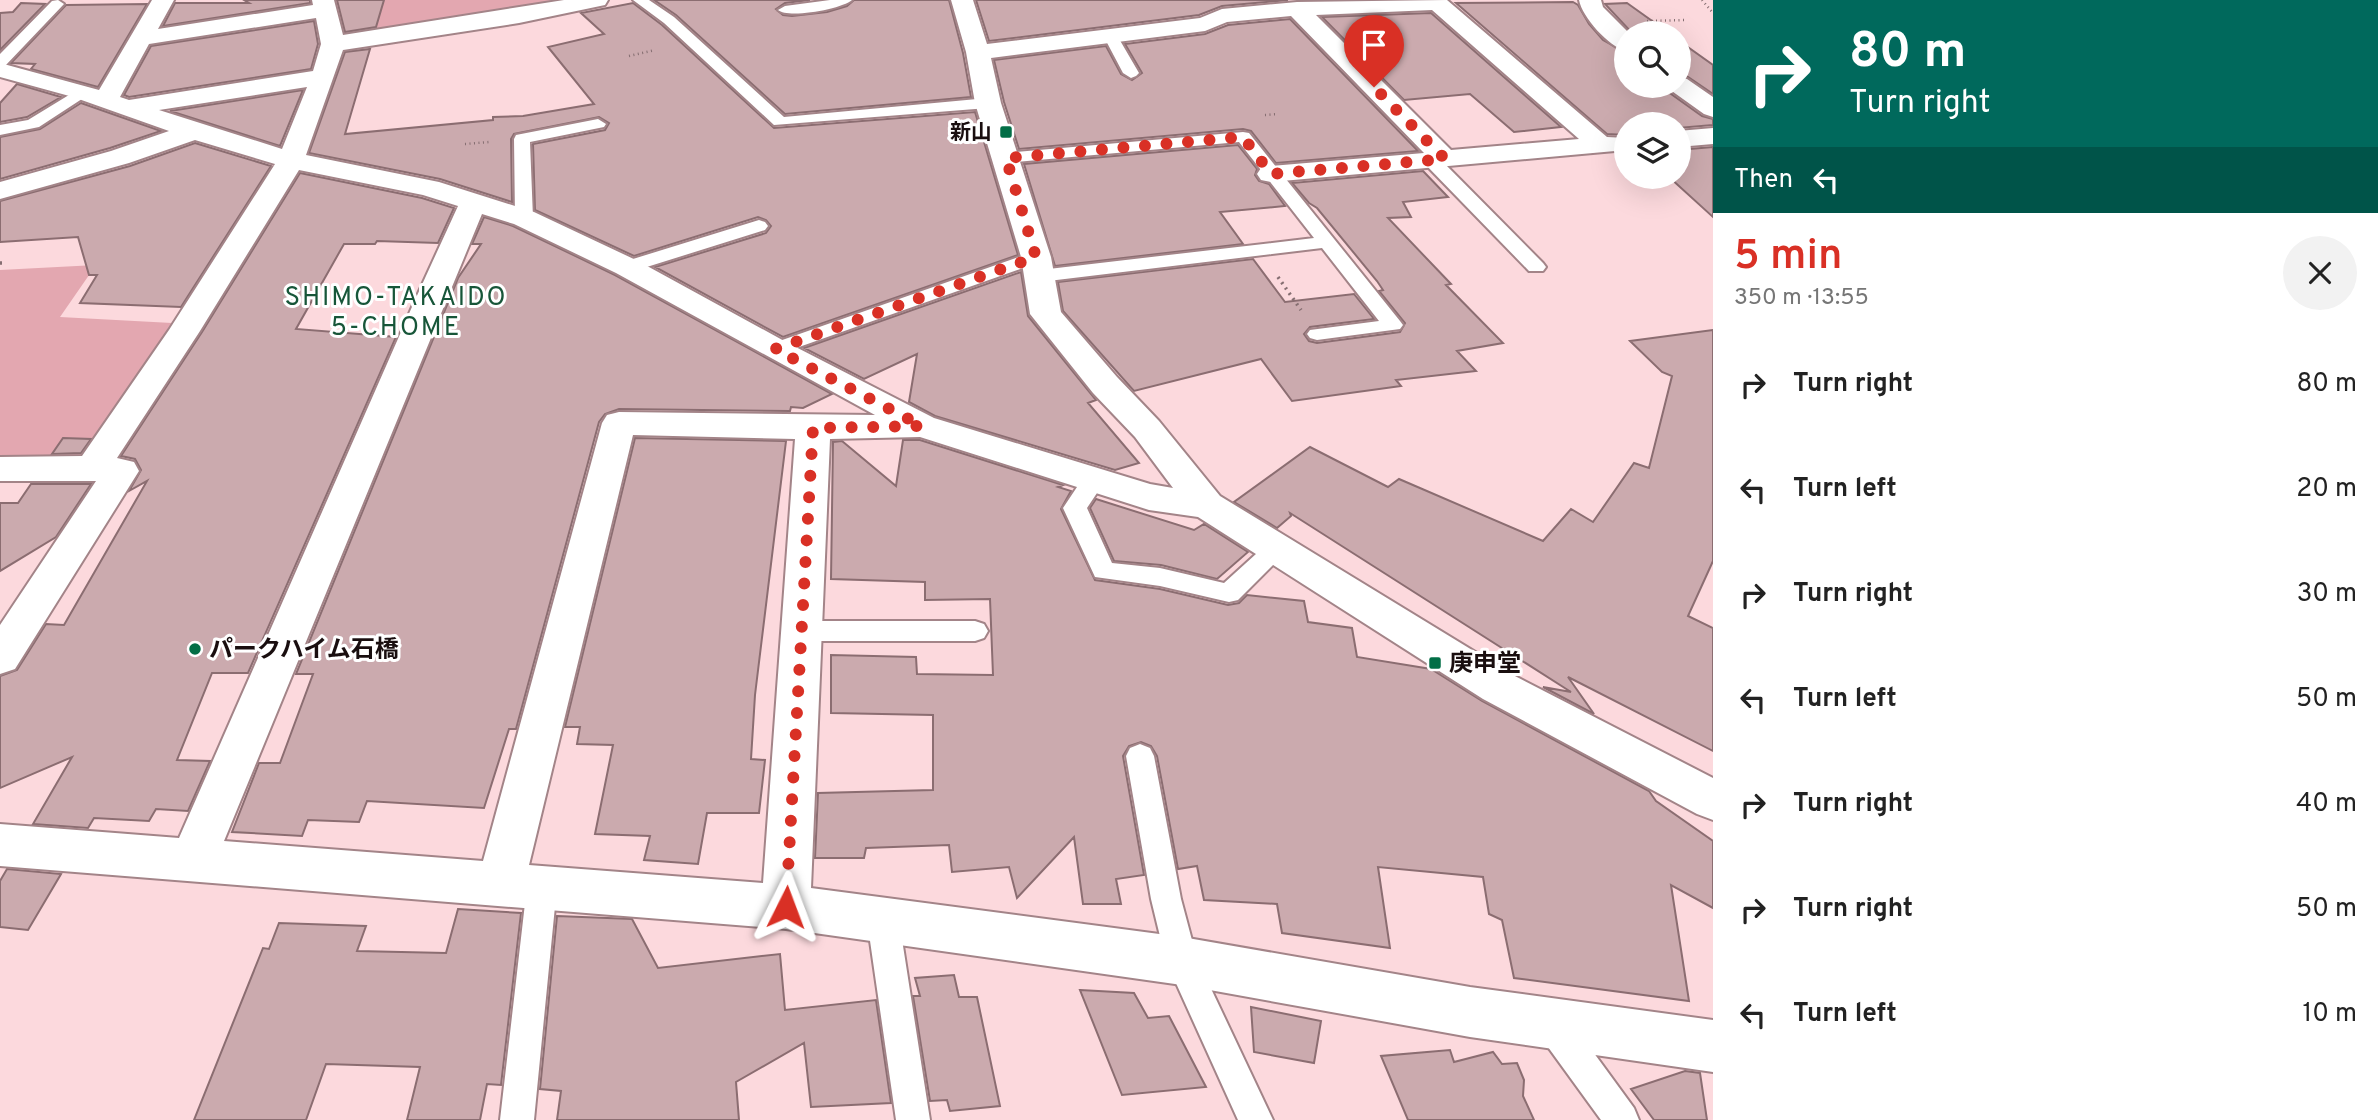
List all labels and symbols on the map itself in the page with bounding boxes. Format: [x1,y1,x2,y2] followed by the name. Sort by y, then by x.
[1344,15,1404,87] pin
[950,120,992,147] place label: 新山
[998,124,1014,140] marker: 新山
[284,282,508,345] district label: SHIMO-TAKAIDO 5-CHOME
[209,636,399,666] place label: パークハイム石橋
[187,641,203,657] marker: パークハイム石橋
[1449,650,1521,680] place label: 庚申堂
[1427,655,1443,671] marker: 庚申堂
[749,870,823,944] position arrow

